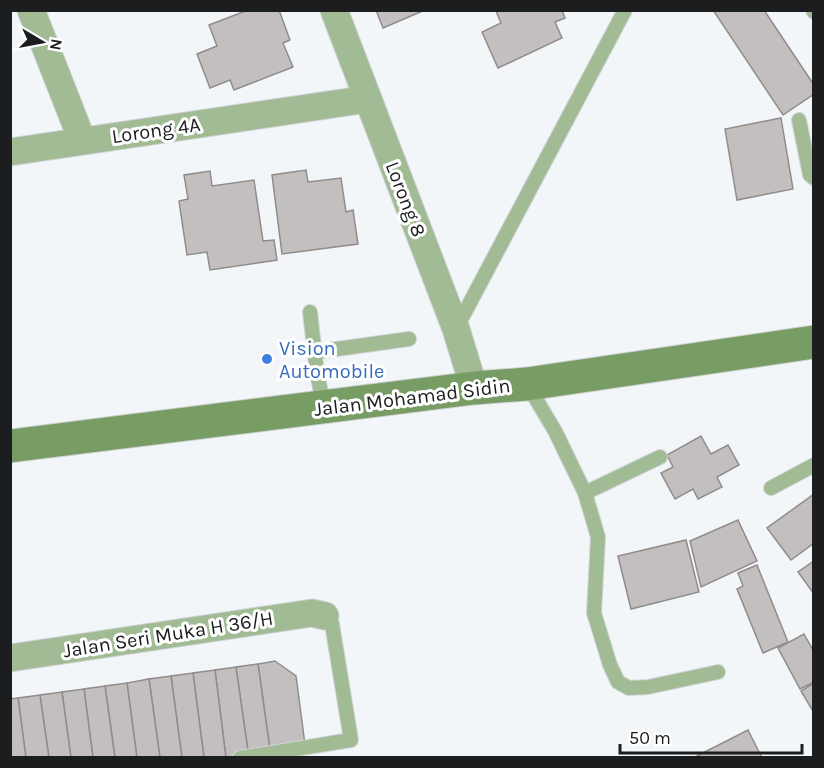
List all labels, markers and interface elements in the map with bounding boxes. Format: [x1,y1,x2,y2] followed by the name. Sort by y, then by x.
[12,12,72,72] north arrow
[46,37,67,52] text: N
[110,113,202,148] street label: Lorong 4A
[381,158,430,240] street label: Lorong 8
[279,337,384,383] place label: Vision Automobile
[260,352,274,366] marker: Vision Automobile
[313,374,512,421] street label: Jalan Mohamad Sidin
[61,607,275,662] street label: Jalan Seri Muka H 36/H
[620,717,802,755] scale bar
[629,727,671,749] text: 50 m

